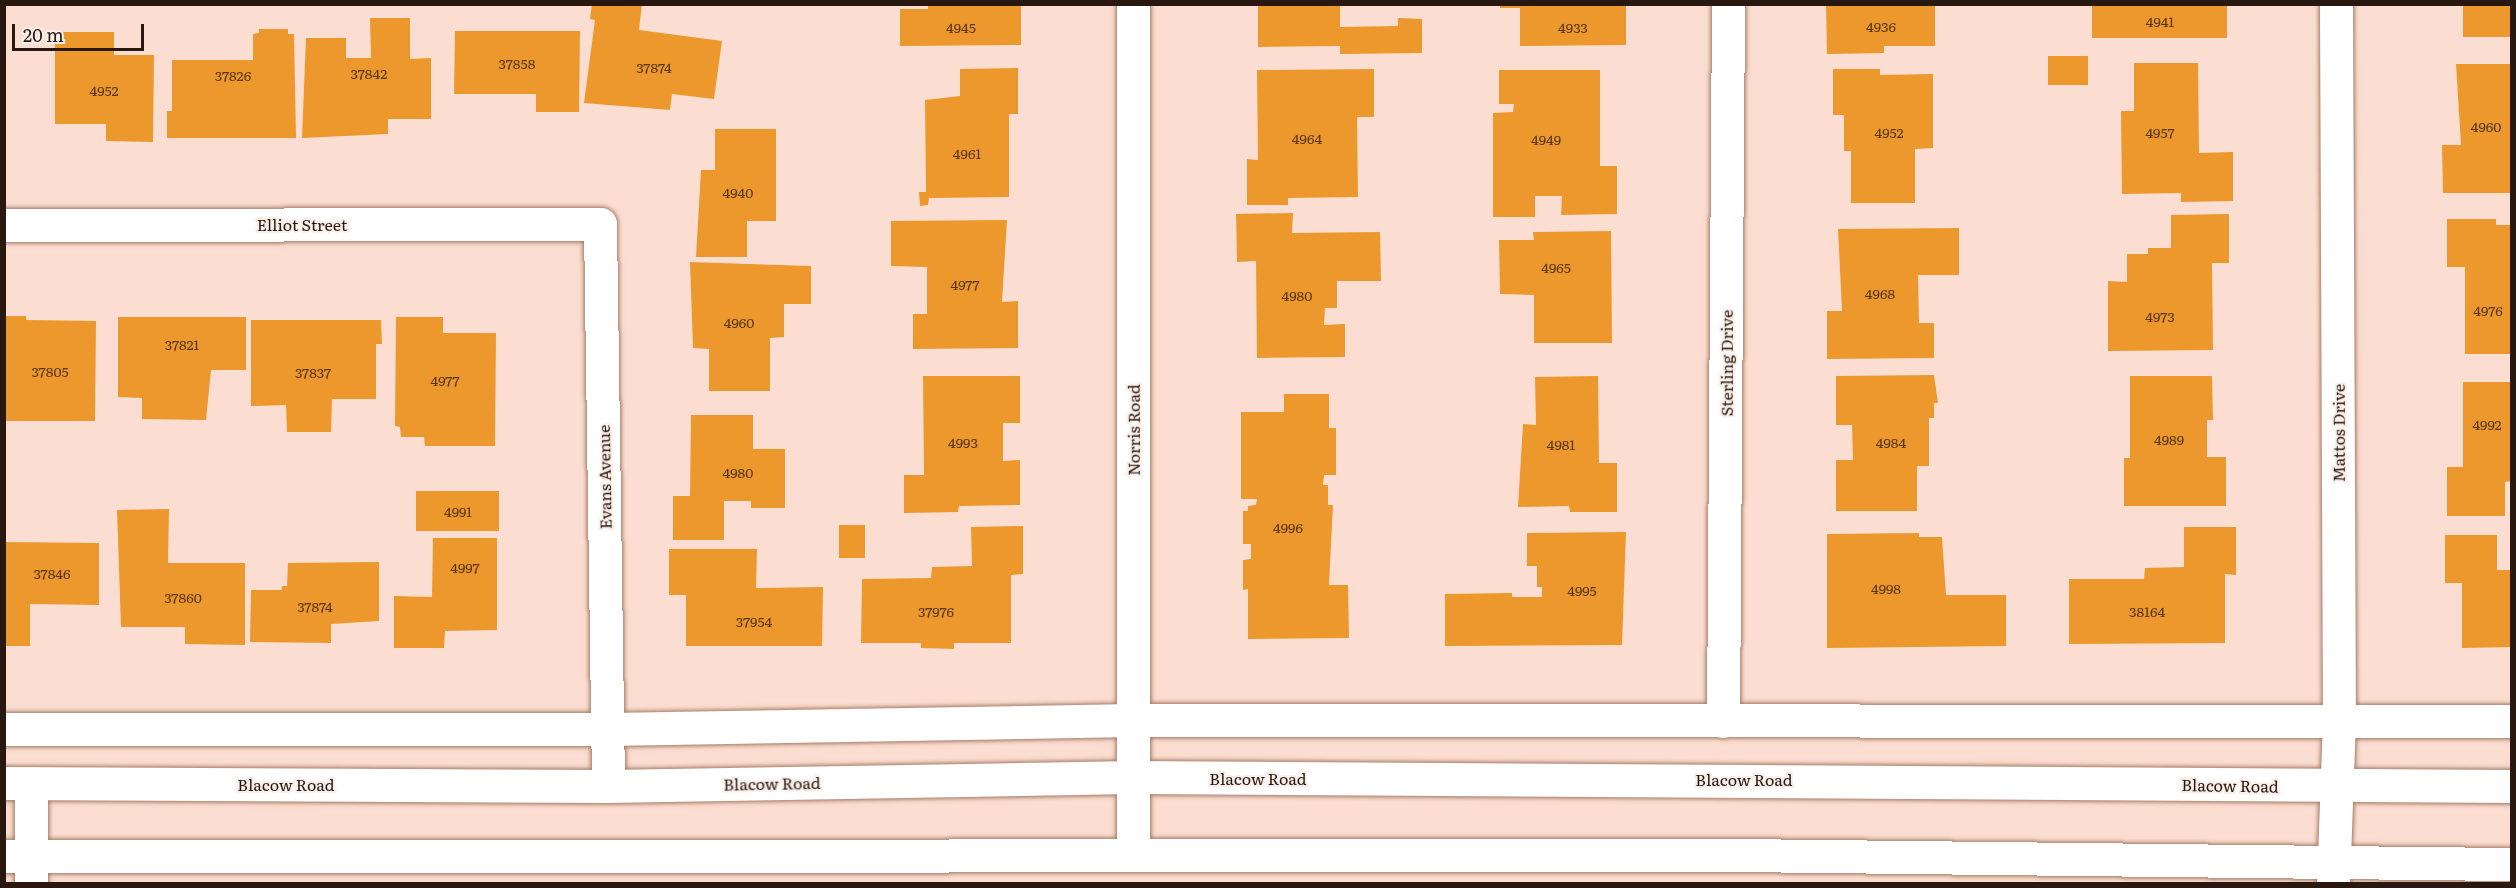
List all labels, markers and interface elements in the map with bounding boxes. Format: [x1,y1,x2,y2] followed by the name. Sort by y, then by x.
[15,12,147,50] scale bar
[2146,13,2174,29] house number: 4941
[1866,18,1896,34] house number: 4936
[946,19,976,35] house number: 4945
[1558,19,1588,35] house number: 4933
[23,21,64,48] text: 20 m
[499,55,535,71] house number: 37858
[636,59,672,75] house number: 37874
[351,65,387,81] house number: 37842
[215,67,251,83] house number: 37826
[89,82,119,98] house number: 4952
[2471,118,2501,134] house number: 4960
[1874,124,1904,140] house number: 4952
[2145,124,2175,140] house number: 4957
[1292,130,1322,146] house number: 4964
[1531,131,1561,147] house number: 4949
[953,145,981,161] house number: 4961
[723,184,753,200] house number: 4940
[257,214,347,234] street label: Elliot Street
[1541,259,1571,275] house number: 4965
[950,276,980,292] house number: 4977
[1865,285,1895,301] house number: 4968
[1282,287,1312,303] house number: 4980
[2473,302,2503,318] house number: 4976
[2145,308,2175,324] house number: 4973
[1716,310,1736,416] street label: Sterling Drive
[724,314,754,330] house number: 4960
[165,336,199,352] house number: 37821
[31,363,69,379] house number: 37805
[295,364,331,380] house number: 37837
[430,372,460,388] house number: 4977
[1123,384,1143,476] street label: Norris Road
[2328,384,2348,482] street label: Mattos Drive
[2472,416,2502,432] house number: 4992
[593,425,615,529] street label: Evans Avenue
[2154,431,2184,447] house number: 4989
[948,434,978,450] house number: 4993
[1876,434,1906,450] house number: 4984
[1547,436,1575,452] house number: 4981
[723,464,753,480] house number: 4980
[444,503,472,519] house number: 4991
[1273,519,1303,535] house number: 4996
[450,559,480,575] house number: 4997
[33,565,71,581] house number: 37846
[1871,580,1901,596] house number: 4998
[1567,582,1597,598] house number: 4995
[164,589,202,605] house number: 37860
[297,598,333,614] house number: 37874
[918,603,954,619] house number: 37976
[2129,603,2165,619] house number: 38164
[736,613,772,629] house number: 37954
[1209,768,1307,788] street label: Blacow Road
[1695,769,1793,789] street label: Blacow Road
[723,773,821,793] street label: Blacow Road
[237,774,335,794] street label: Blacow Road
[2181,775,2279,795] street label: Blacow Road

